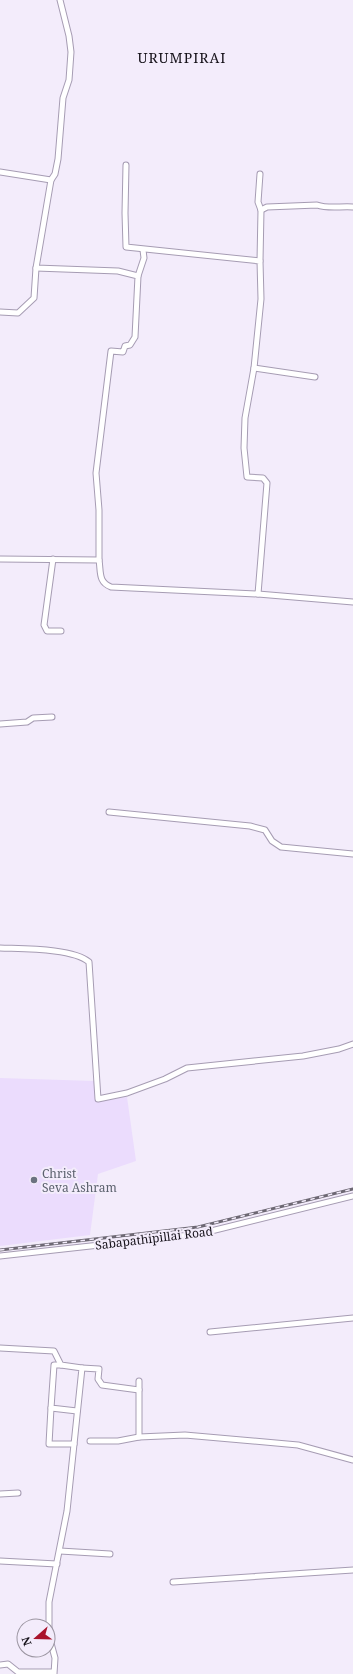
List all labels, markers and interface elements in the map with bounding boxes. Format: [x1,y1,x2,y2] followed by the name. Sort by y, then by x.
[137,48,227,67] district label: URUMPIRAI
[42,1165,117,1196] place label: Christ Seva Ashram
[29,1175,39,1185] marker: Christ Seva Ashram
[94,1222,214,1254] street label: Sabapathipillai Road
[16,1618,56,1658] north arrow
[17,1635,35,1648] text: N

